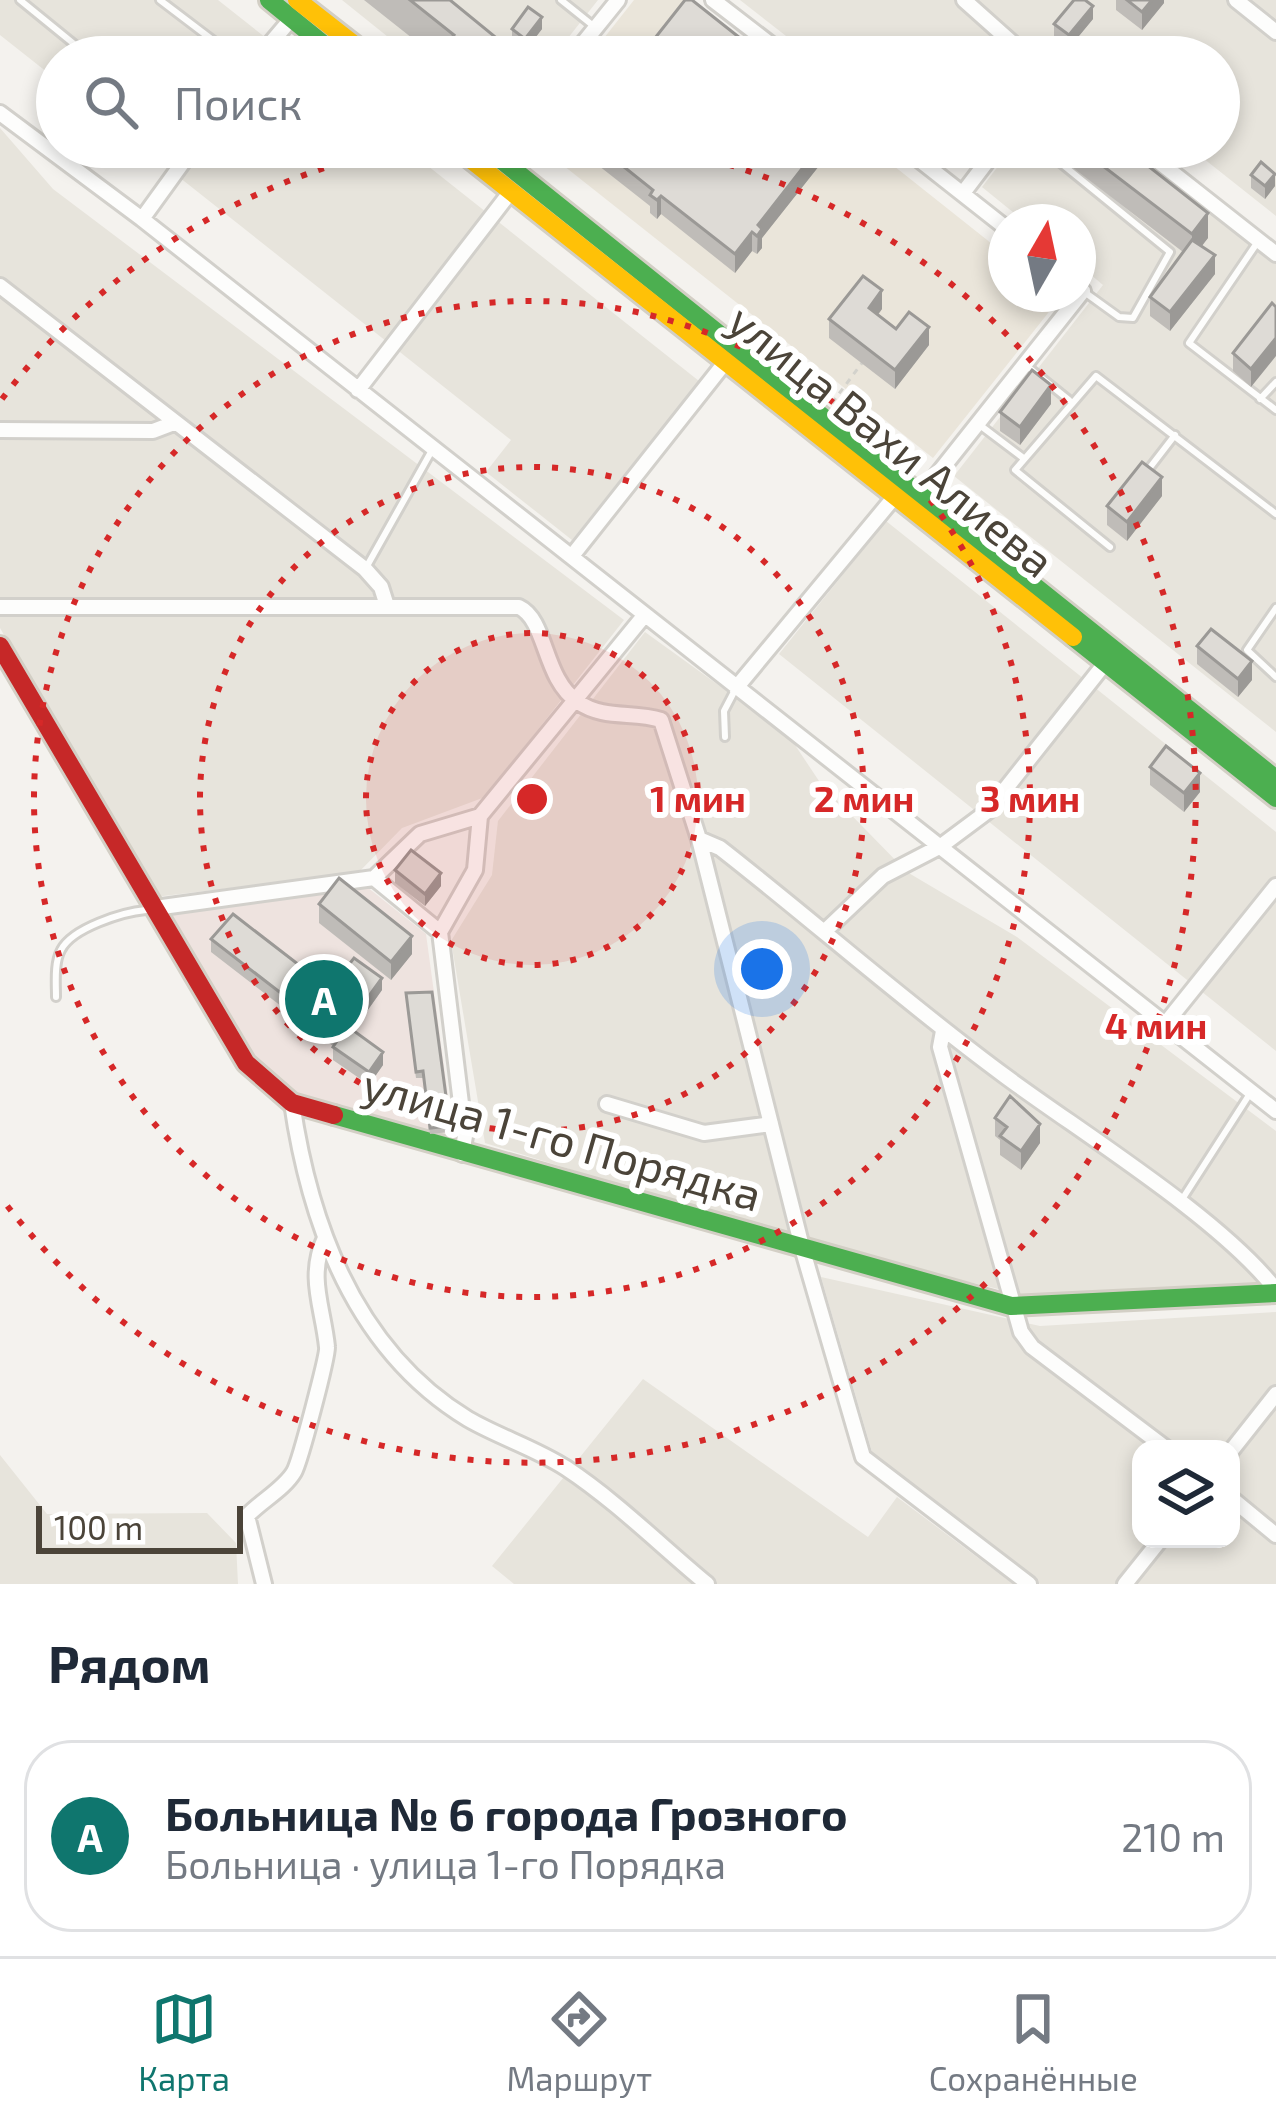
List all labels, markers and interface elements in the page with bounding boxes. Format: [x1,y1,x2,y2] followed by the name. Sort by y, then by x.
[36,36,1240,168] search box
[78,69,144,135] icon: search
[174,75,302,129] text: Поиск
[988,204,1096,312] north arrow
[718,292,1066,588] street label: улица Вахи Алиева
[650,776,746,819] text: 1 мин
[814,776,914,819] text: 2 мин
[980,776,1080,819] text: 3 мин
[511,778,553,820] centre of rings
[732,939,792,999] your location
[285,954,363,1044] pin: A
[1105,1003,1207,1046] text: 4 мин
[357,1055,768,1222] street label: улица 1-го Порядка
[1132,1440,1240,1548] map controls
[1132,1440,1240,1548] button: layers
[36,1500,243,1553] scale bar
[54,1507,143,1547] text: 100 m
[48,1632,211,1693] text: Рядом
[165,1786,848,1840] text: Больница № 6 города Грозного
[77,1813,103,1860] text: A
[1121,1813,1225,1860] text: 210 m
[165,1840,726,1887] text: Больница · улица 1-го Порядка
[138,1986,230,2098] tab: Карта
[506,1986,652,2098] tab: Маршрут
[929,1986,1138,2098] tab: Сохранённые

